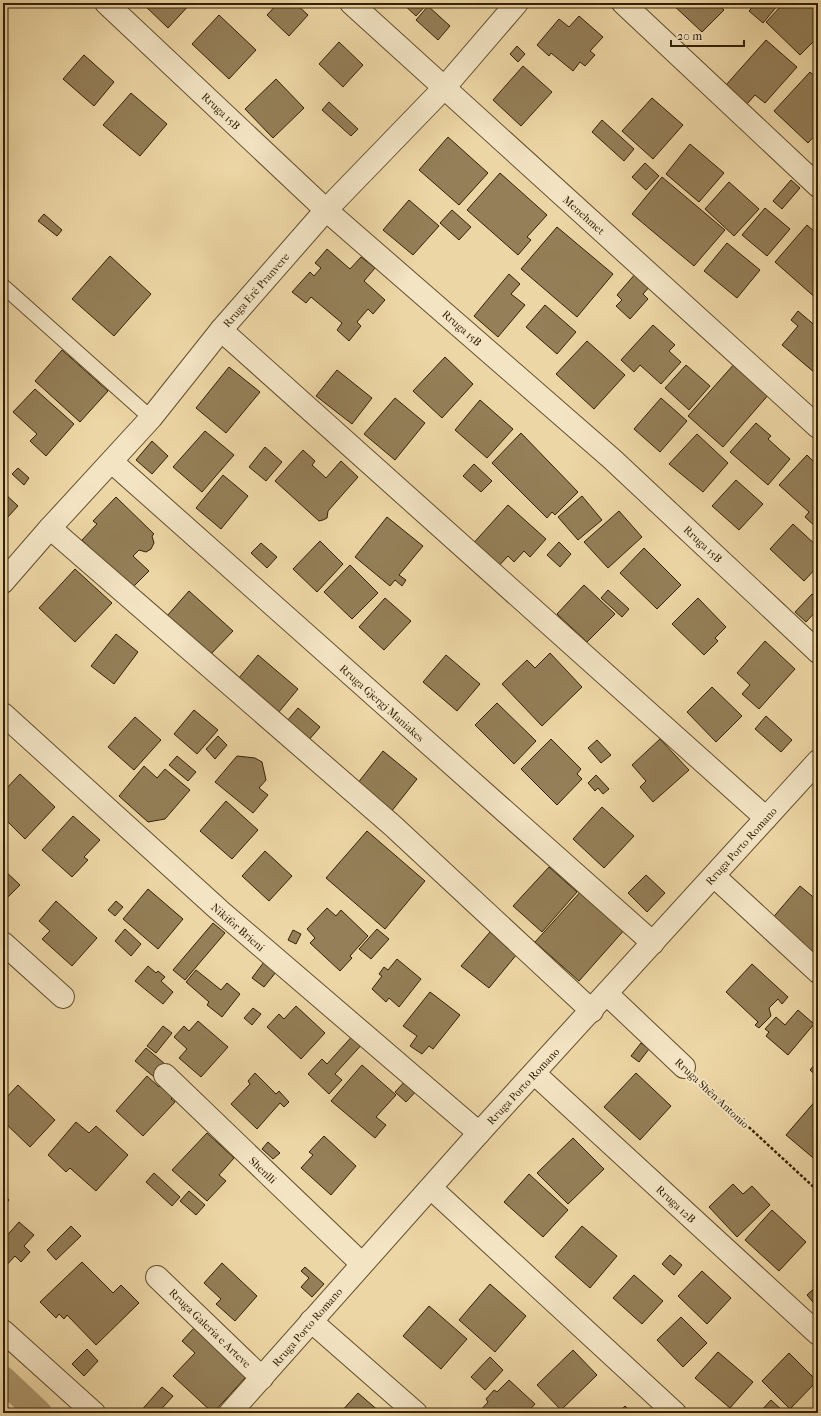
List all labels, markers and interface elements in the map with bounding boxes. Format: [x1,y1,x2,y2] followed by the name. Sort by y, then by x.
[671,22,744,48] scale bar
[677,29,702,43] text: 20 m
[199,90,243,132] street label: Rruga 15B
[560,193,607,238] street label: Menehmet
[220,250,293,330] street label: Rruga Erë Pranvere
[439,308,484,349] street label: Rruga 15B
[681,523,725,565] street label: Rruga 15B
[337,662,427,745] street label: Rruga Gjergj Maniakes
[703,804,780,888] street label: Rruga Porto Romano
[208,901,268,955] street label: Nikifor Brieni
[484,1045,563,1127] street label: Rruga Porto Romano
[672,1056,752,1131] street label: Rruga Shën Antonio
[246,1154,280,1187] street label: Shenlli
[653,1183,698,1226] street label: Rruga 12B
[270,1285,345,1369] street label: Rruga Porto Romano
[166,1286,254,1371] street label: Rruga Galeria e Arteve

